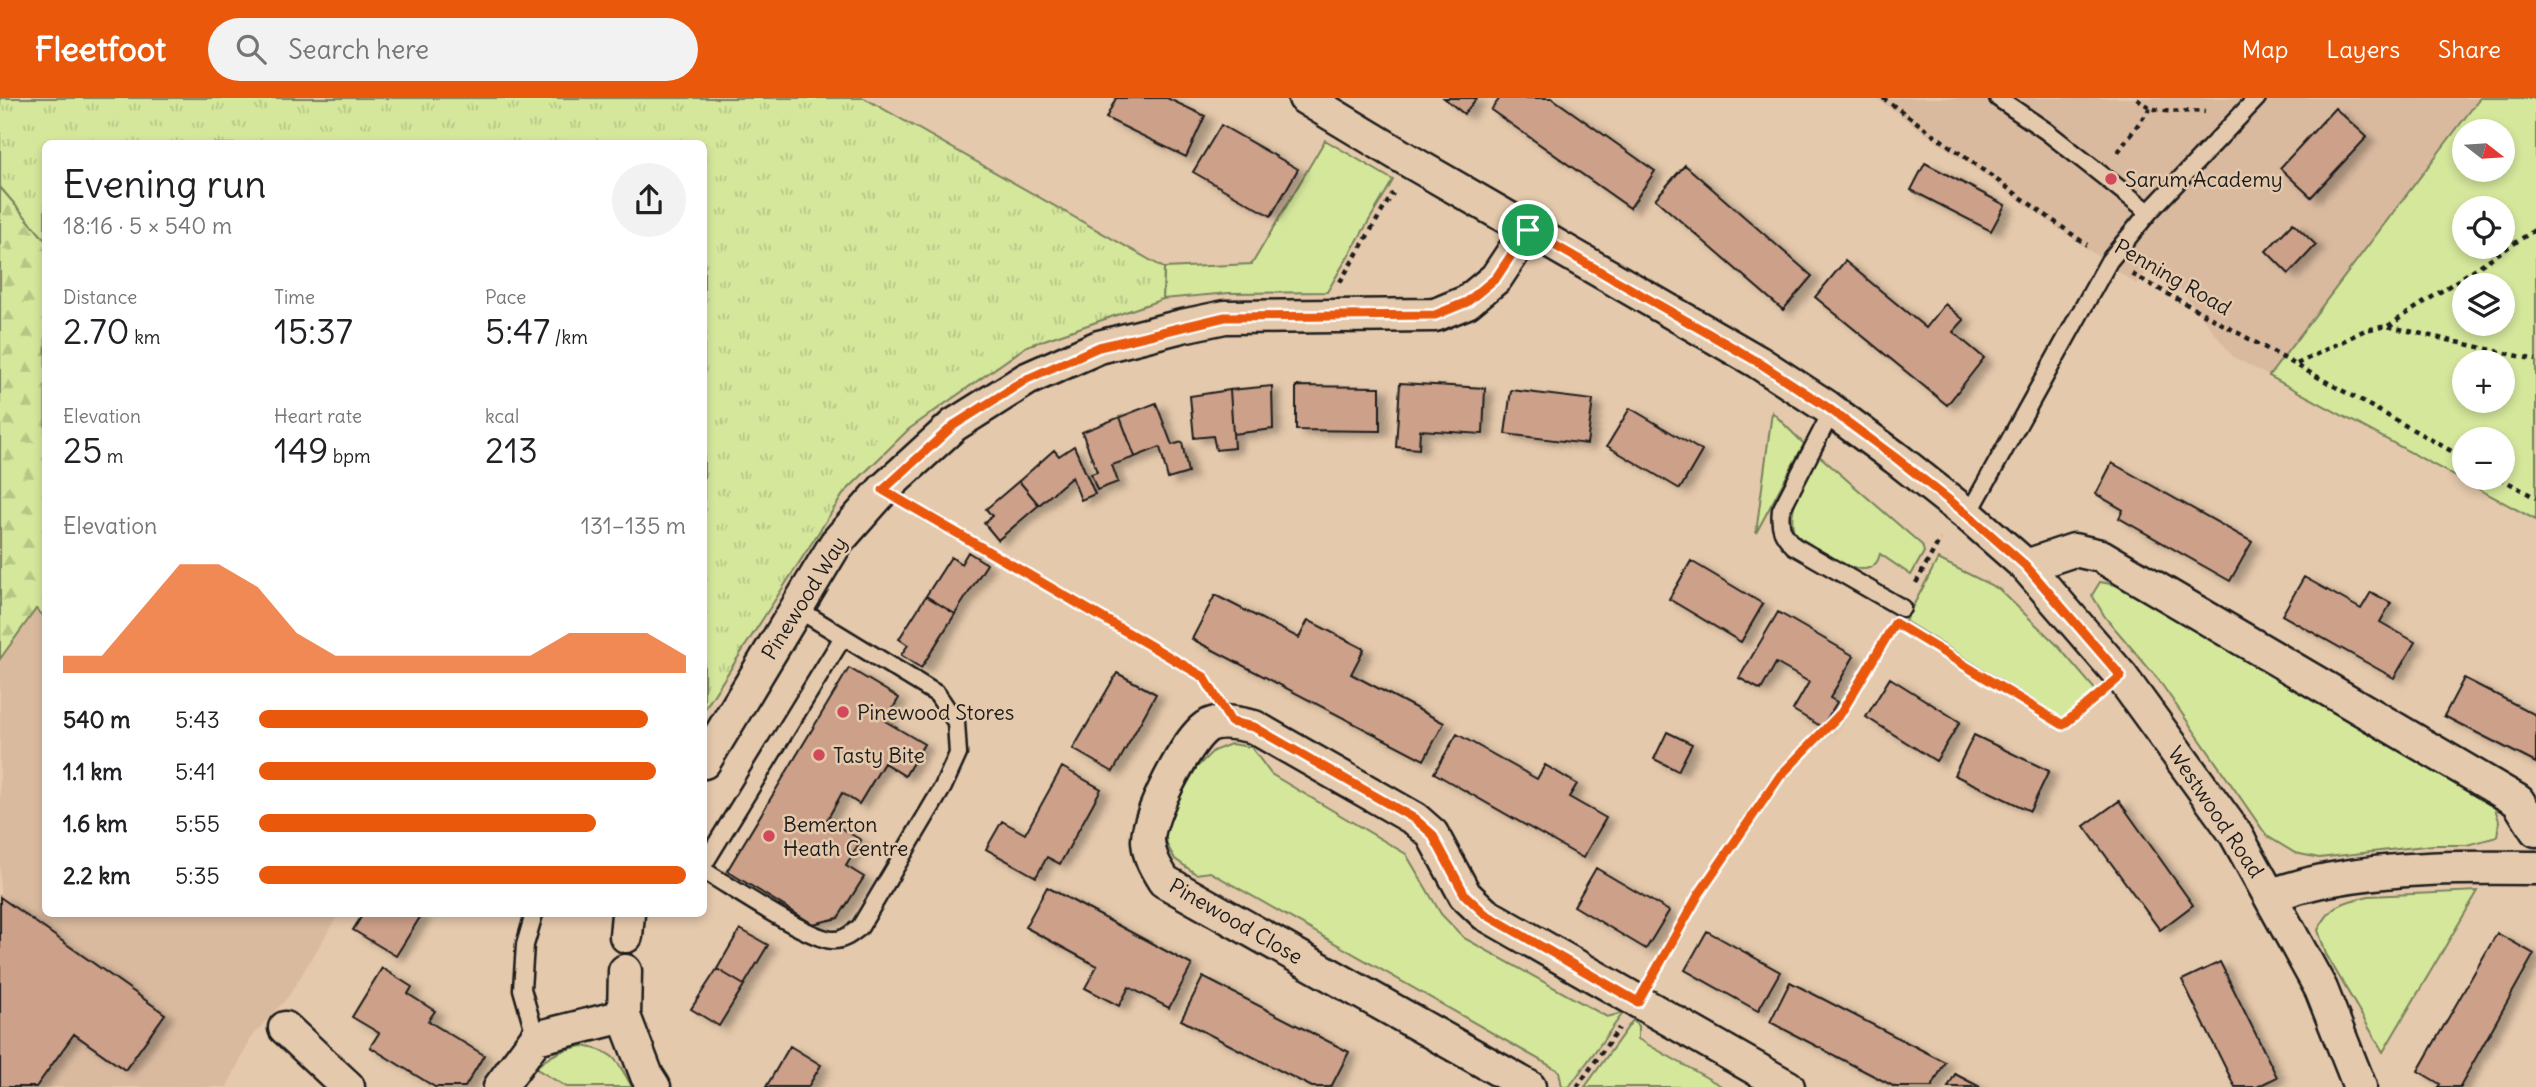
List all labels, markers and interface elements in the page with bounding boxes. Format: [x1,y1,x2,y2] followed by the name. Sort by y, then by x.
[208,18,698,81] search box
[35,28,166,70] text: Fleetfoot
[232,30,270,68] icon: search
[288,33,429,66] text: Search here
[2242,34,2288,64] text: Map
[2326,34,2400,64] text: Layers
[2438,34,2501,64] text: Share
[2452,119,2515,182] north arrow
[2452,119,2515,490] map controls
[63,161,266,208] text: Evening run
[612,163,686,237] button: share
[2125,166,2283,193] place label: Sarum Academy
[2103,171,2119,187] marker: Sarum Academy
[2452,196,2515,259] button: locate
[1498,200,1558,260] pin
[63,211,232,240] text: 18:16 · 5 × 540 m
[1509,211,1547,249] icon: arrive
[2110,233,2236,321] street label: Penning Road
[2452,273,2515,336] button: layers
[63,285,137,309] text: Distance
[274,285,315,309] text: Time
[485,285,526,309] text: Pace
[63,309,130,353] text: 2.70
[274,309,353,353] text: 15:37
[485,309,550,353] text: 5:47
[130,325,161,349] text: km
[550,325,588,349] text: /km
[2452,350,2515,413] button: +
[63,404,141,428] text: Elevation
[274,404,362,428] text: Heart rate
[485,404,519,428] text: kcal
[2452,427,2515,490] button: −
[63,428,102,472] text: 25
[274,428,328,472] text: 149
[485,428,538,472] text: 213
[102,444,124,468] text: m
[328,444,371,468] text: bpm
[63,511,157,540] text: Elevation
[581,511,686,540] text: 131–135 m
[755,531,853,665] street label: Pinewood Way
[857,699,1014,726] place label: Pinewood Stores
[835,704,851,720] marker: Pinewood Stores
[63,705,130,734] text: 540 m
[175,705,220,734] text: 5:43
[2162,741,2270,883] street label: Westwood Road
[833,742,925,769] place label: Tasty Bite
[811,747,827,763] marker: Tasty Bite
[63,757,122,786] text: 1.1 km
[175,757,216,786] text: 5:41
[63,809,128,838] text: 1.6 km
[175,809,220,838] text: 5:55
[783,811,908,862] place label: Bemerton Heath Centre
[761,828,777,844] marker: Bemerton Heath Centre
[63,861,130,890] text: 2.2 km
[175,861,220,890] text: 5:35
[1165,872,1307,970] street label: Pinewood Close

